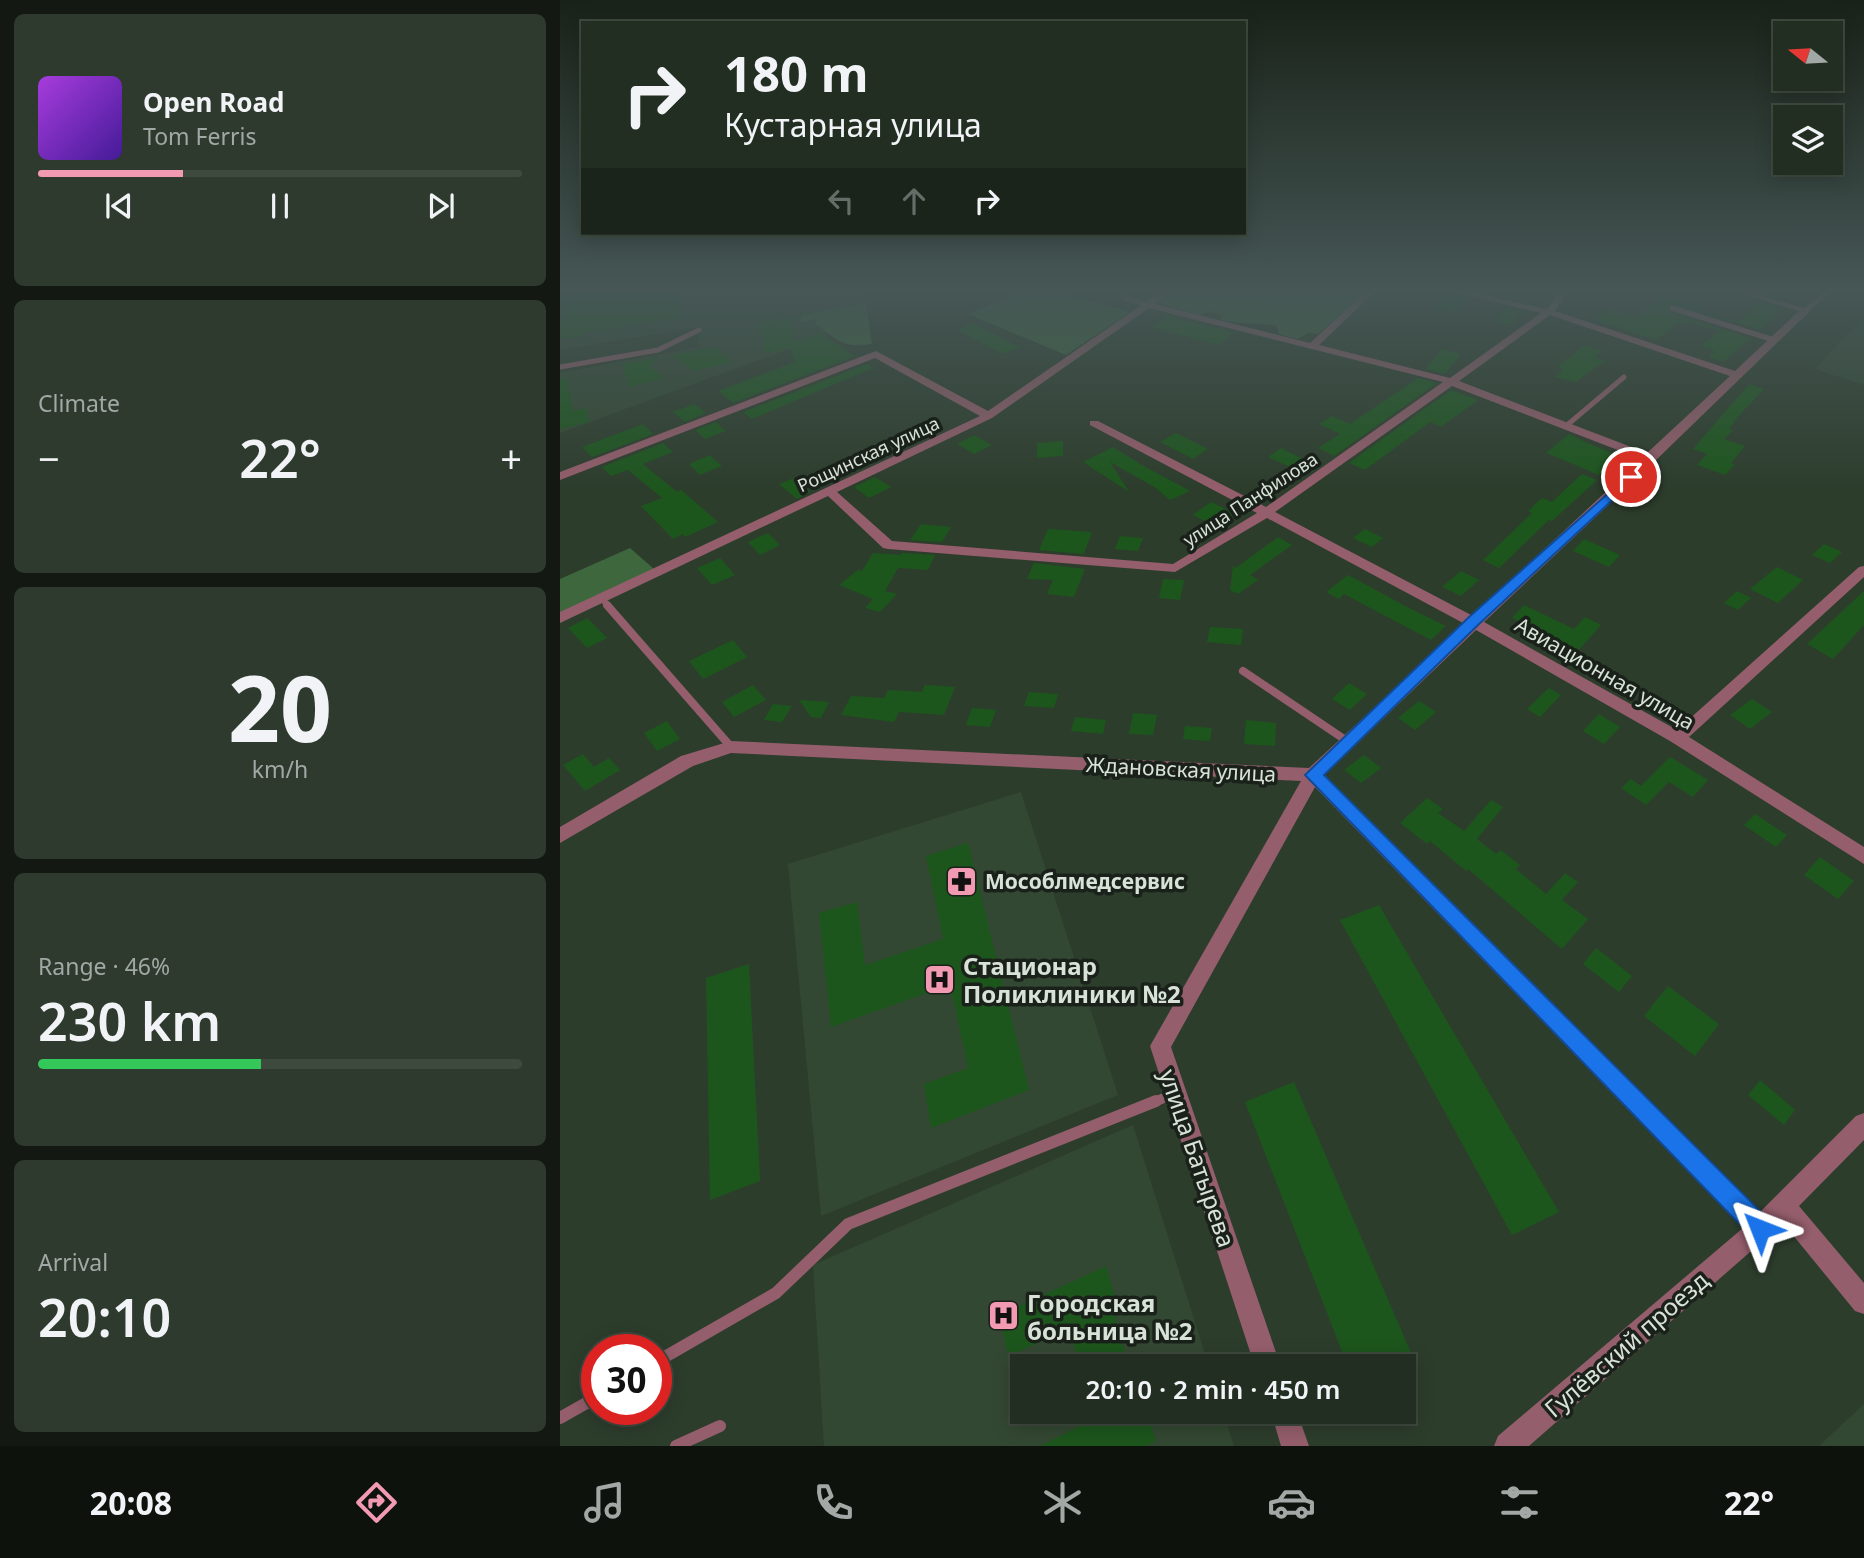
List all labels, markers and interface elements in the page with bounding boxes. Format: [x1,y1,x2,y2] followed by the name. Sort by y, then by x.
[1773,21,1843,91] north arrow
[1773,21,1843,175] map controls
[724,40,869,106] text: 180 m
[609,49,700,140] icon: right
[143,84,285,120] text: Open Road
[724,103,982,146] text: Кустарная улица
[1773,105,1843,175] button: layers
[143,120,256,152] text: Tom Ferris
[822,182,860,220] icon: left
[895,182,933,220] icon: ahead
[968,182,1006,220] icon: right
[100,187,138,225] icon: previous
[261,187,299,225] icon: pause
[422,187,460,225] icon: next
[38,387,120,419] text: Climate
[793,411,943,497] street label: Рощинская улица
[239,422,321,493] text: 22°
[38,432,60,484] text: −
[500,432,522,484] text: +
[1178,447,1322,551] street label: улица Панфилова
[1601,447,1661,507] pin
[1612,458,1650,496] icon: arrive
[1510,610,1700,736] street label: Авиационная улица
[228,645,332,769] text: 20
[1085,750,1277,788] street label: Ждановская улица
[252,753,308,785] text: km/h
[945,864,979,898] pharmacy icon: Мособлмедсервис
[985,867,1185,895] place label: Мособлмедсервис
[963,949,1181,1010] place label: Стационар Поликлиники №2
[38,950,170,982] text: Range · 46%
[923,962,957,996] hospital icon: Стационар Поликлиники №2
[38,985,221,1056] text: 230 km
[1152,1065,1244,1251] street label: улица Батырева
[1723,1192,1797,1266] position arrow
[38,1246,108,1278] text: Arrival
[1537,1263,1715,1424] street label: Гулёвский проезд
[38,1281,171,1352] text: 20:10
[1027,1286,1192,1347] place label: Городская больница №2
[987,1299,1021,1333] hospital icon: Городская больница №2
[581,1334,672,1425] speed limit sign: 30
[1086,1371,1340,1407] text: 20:10 · 2 min · 450 m
[352,1478,401,1527] icon: directions
[580,1478,629,1527] icon: music
[809,1478,858,1527] icon: phone
[1038,1478,1087,1527] icon: climate
[1267,1478,1316,1527] icon: car
[1495,1478,1544,1527] icon: filters
[90,1481,172,1524] text: 20:08
[1724,1481,1774,1524] text: 22°

